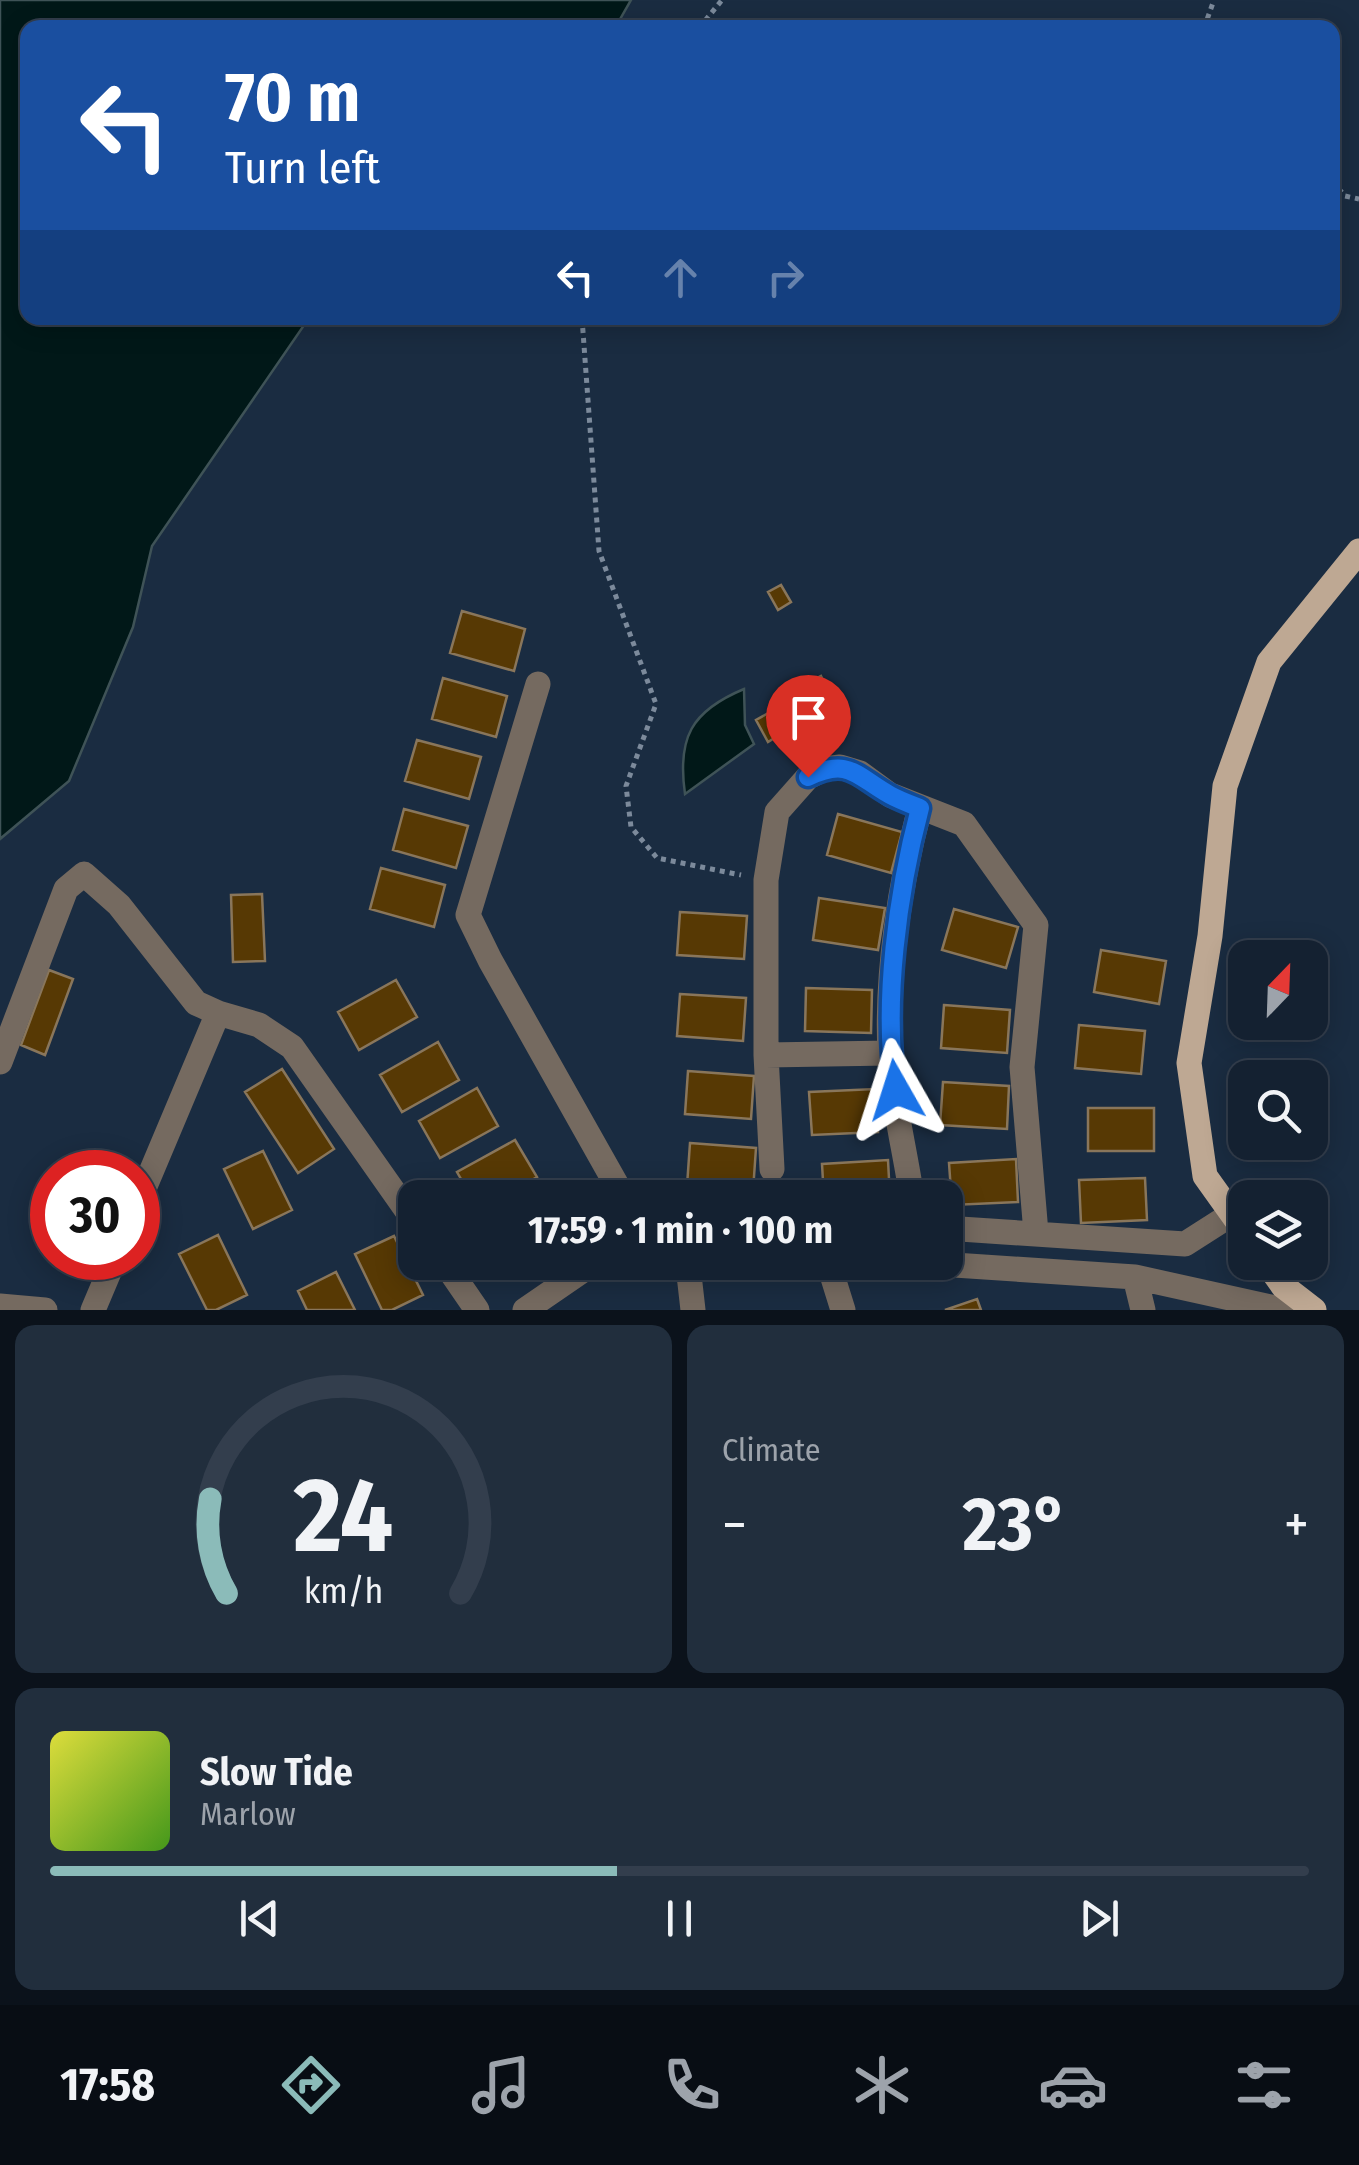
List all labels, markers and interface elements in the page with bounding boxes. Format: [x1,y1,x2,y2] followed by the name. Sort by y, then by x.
[225,56,360,140] text: 70 m
[60,60,190,190] icon: left
[225,141,380,195] text: Turn left
[548,250,603,305] icon: left
[653,250,708,305] icon: ahead
[758,250,813,305] icon: right
[766,675,851,778] pin
[781,690,836,745] icon: arrive
[1228,940,1328,1040] north arrow
[1228,940,1328,1280] map controls
[844,1038,948,1142] position arrow
[1228,1060,1328,1160] button: search
[30,1150,160,1280] speed limit sign: 30
[1228,1180,1328,1280] button: layers
[528,1207,833,1253] text: 17:59 · 1 min · 100 m
[722,1431,821,1469] text: Climate
[293,1454,393,1579] text: 24
[963,1480,1068,1570] text: 23°
[722,1492,747,1558] text: −
[1284,1492,1309,1558] text: +
[304,1570,383,1612] text: km/h
[200,1749,353,1795] text: Slow Tide
[200,1795,296,1833] text: Marlow
[232,1891,287,1946] icon: previous
[652,1891,707,1946] icon: pause
[1072,1891,1127,1946] icon: next
[276,2050,346,2120] icon: directions
[466,2050,536,2120] icon: music
[657,2050,727,2120] icon: phone
[847,2050,917,2120] icon: climate
[1038,2050,1108,2120] icon: car
[1229,2050,1299,2120] icon: filters
[60,2058,155,2112] text: 17:58

